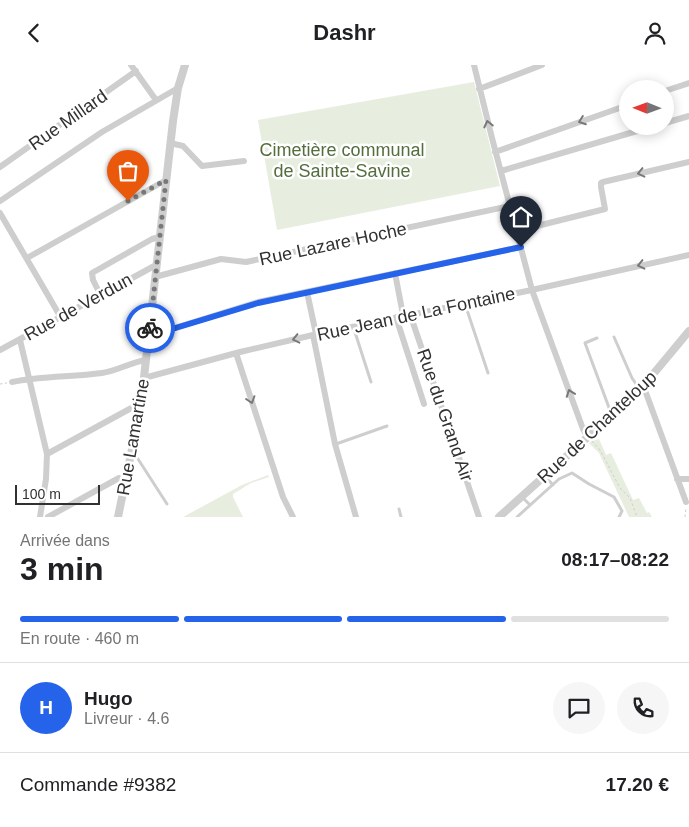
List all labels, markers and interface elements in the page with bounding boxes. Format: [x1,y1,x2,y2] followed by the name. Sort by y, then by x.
[20,19,48,47] icon: back
[641,19,669,47] icon: person
[313,20,376,45] text: Dashr
[619,80,674,135] north arrow
[619,80,674,135] map controls
[25,86,111,154] street label: Rue Millard
[578,115,586,125] one-way arrow
[483,120,494,129] one-way arrow
[259,140,425,181] park label: Cimetière communal de Sainte-Savine
[107,150,149,201] pin
[114,157,142,185] icon: bag
[637,167,646,178] one-way arrow
[500,196,542,247] pin
[507,203,535,231] icon: home
[258,219,408,269] street label: Rue Lazare Hoche
[637,259,646,270] one-way arrow
[21,269,135,345] street label: Rue de Verdun
[315,283,517,345] street label: Rue Jean de La Fontaine
[125,303,175,353] courier
[136,314,164,342] icon: bike
[291,333,300,344] one-way arrow
[413,346,477,484] street label: Rue du Grand Air
[533,367,661,487] street label: Rue de Chanteloup
[113,377,153,497] street label: Rue Lamartine
[566,389,576,397] one-way arrow
[246,395,256,403] one-way arrow
[15,482,100,505] scale bar
[22,486,61,502] text: 100 m
[20,532,110,549] text: Arrivée dans
[561,549,669,570] text: 08:17–08:22
[20,551,104,587] text: 3 min
[20,630,139,647] text: En route · 460 m
[553,682,605,734] button: chat
[617,682,669,734] button: phone
[84,688,133,709] text: Hugo
[39,697,53,718] text: H
[84,710,169,727] text: Livreur · 4.6
[20,774,176,795] text: Commande #9382
[606,774,669,795] text: 17.20 €

